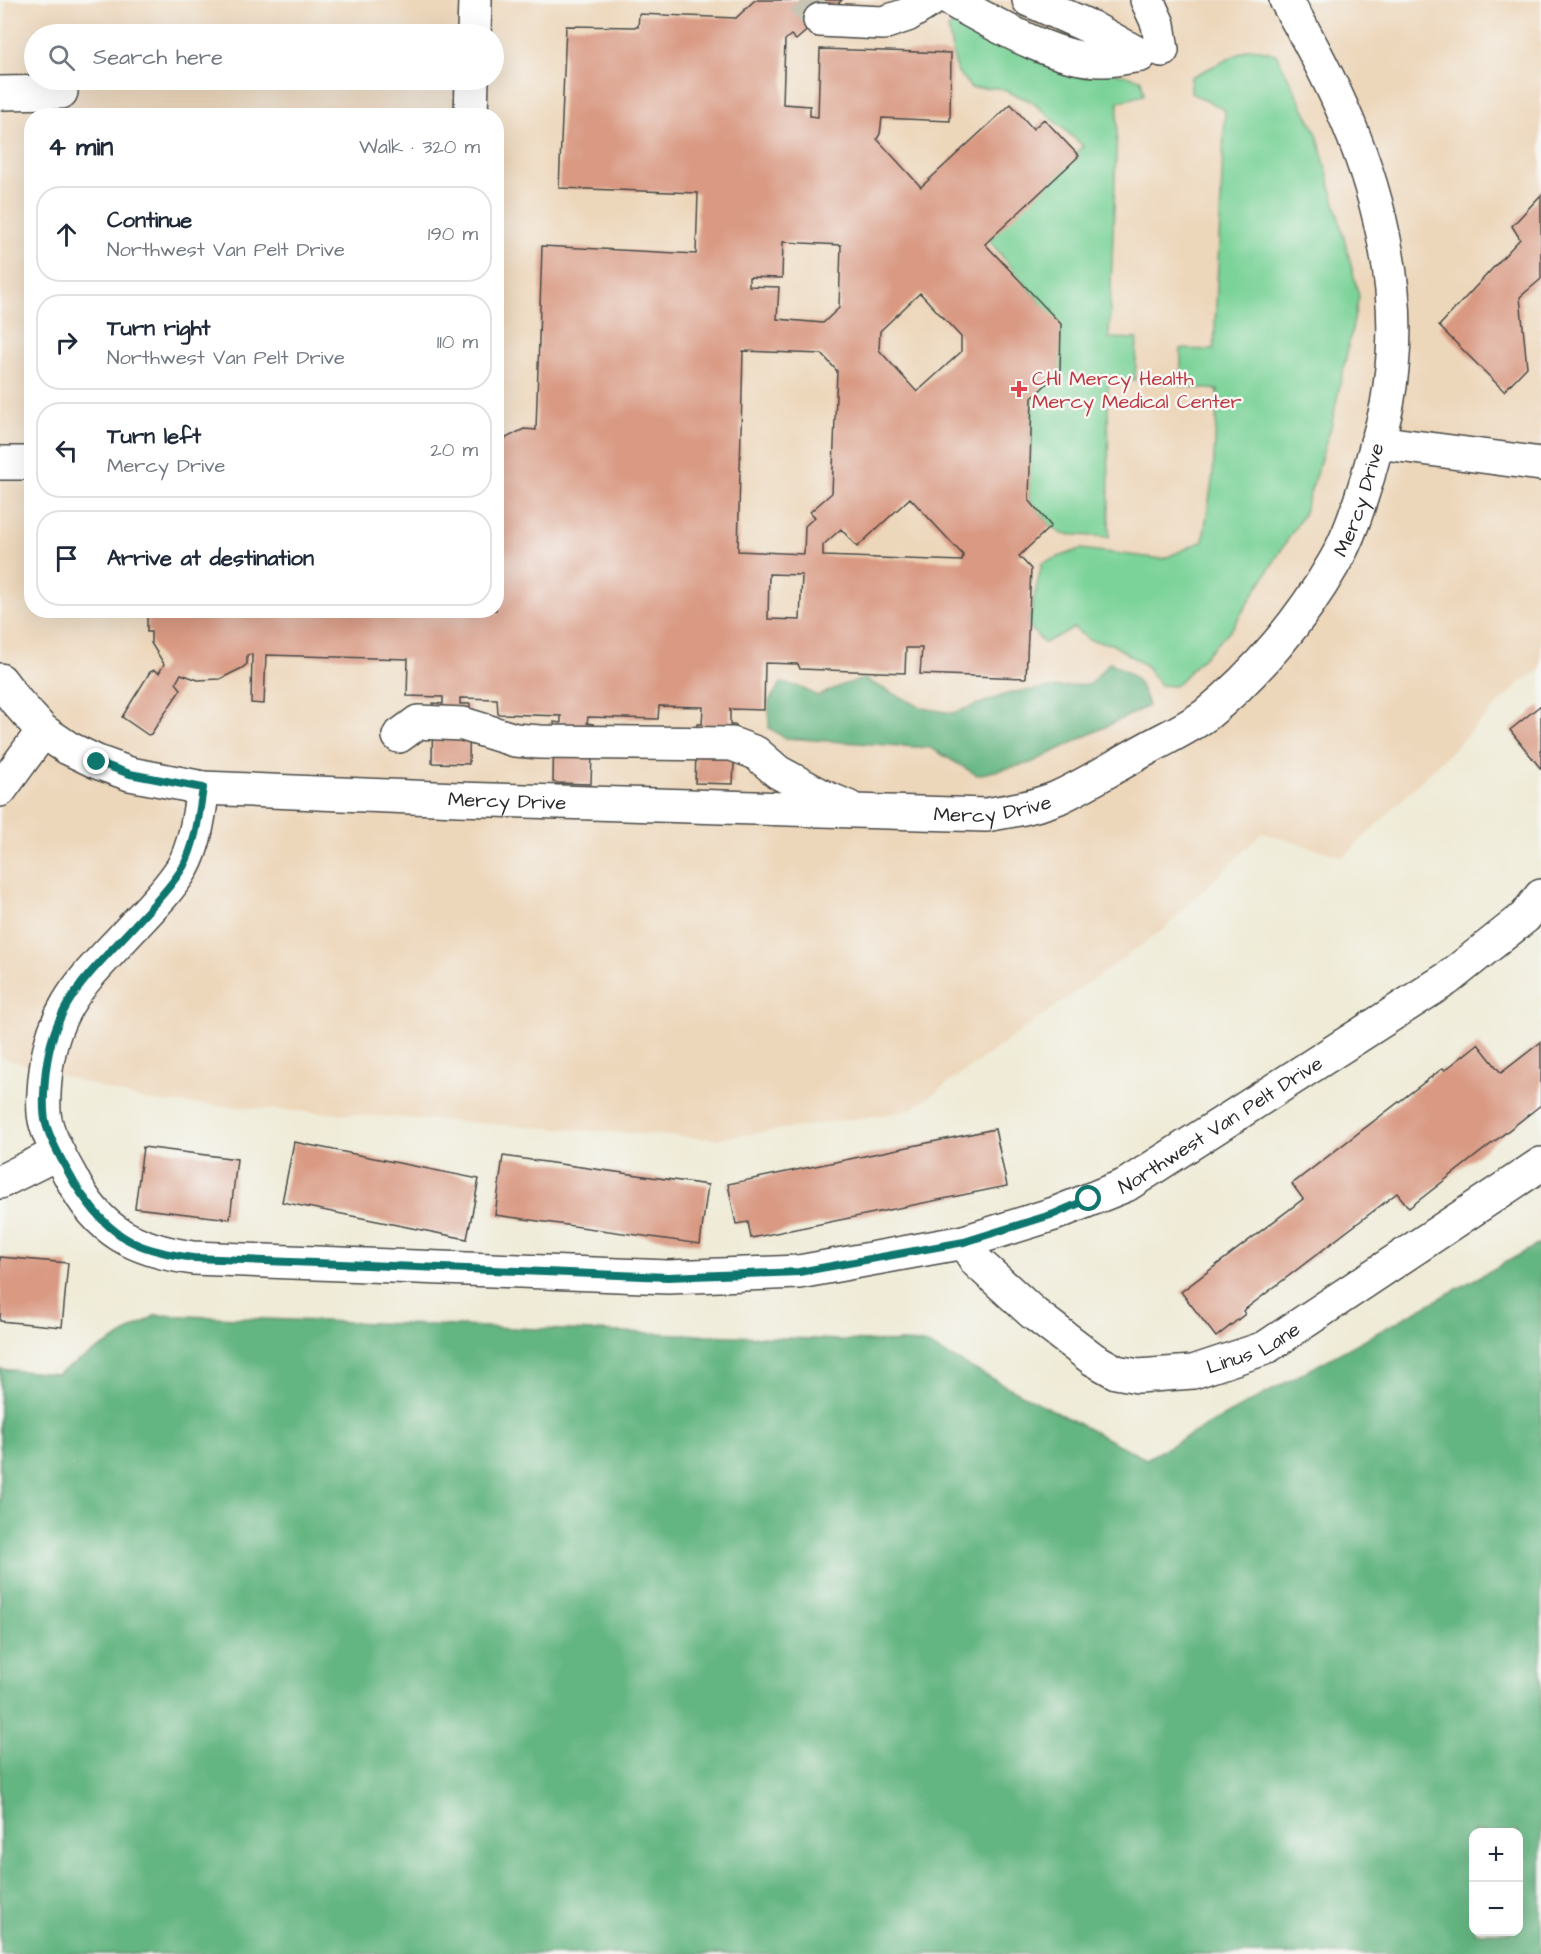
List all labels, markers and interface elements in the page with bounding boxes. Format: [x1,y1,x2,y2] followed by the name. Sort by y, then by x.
[24,24,504,90] search box
[45,41,78,74] icon: search
[93,42,223,73] text: Search here
[48,129,113,165] text: 4 min
[359,133,480,161] text: Walk · 320 m
[107,205,192,236] text: Continue
[50,218,83,251] icon: ahead
[428,220,478,248] text: 190 m
[107,236,345,264] text: Northwest Van Pelt Drive
[107,313,210,344] text: Turn right
[50,326,83,359] icon: right
[437,328,478,356] text: 110 m
[107,344,345,372] text: Northwest Van Pelt Drive
[1032,365,1242,417] place label: CHI Mercy Health Mercy Medical Center
[1010,380,1028,398] marker: CHI Mercy Health Mercy Medical Center
[107,421,201,452] text: Turn left
[50,434,83,467] icon: left
[430,436,478,464] text: 20 m
[1327,440,1392,562] street label: Mercy Drive
[107,452,225,480] text: Mercy Drive
[50,542,83,575] icon: arrive
[107,543,314,574] text: Arrive at destination
[83,748,109,774] route end
[447,786,567,817] street label: Mercy Drive
[933,788,1055,831] street label: Mercy Drive
[1114,1049,1328,1202] street label: Northwest Van Pelt Drive
[1075,1185,1101,1211] route start
[1203,1315,1306,1382] street label: Linus Lane
[1469,1828,1523,1936] map controls
[1469,1828,1523,1882] button: +
[1469,1882,1523,1936] button: −

